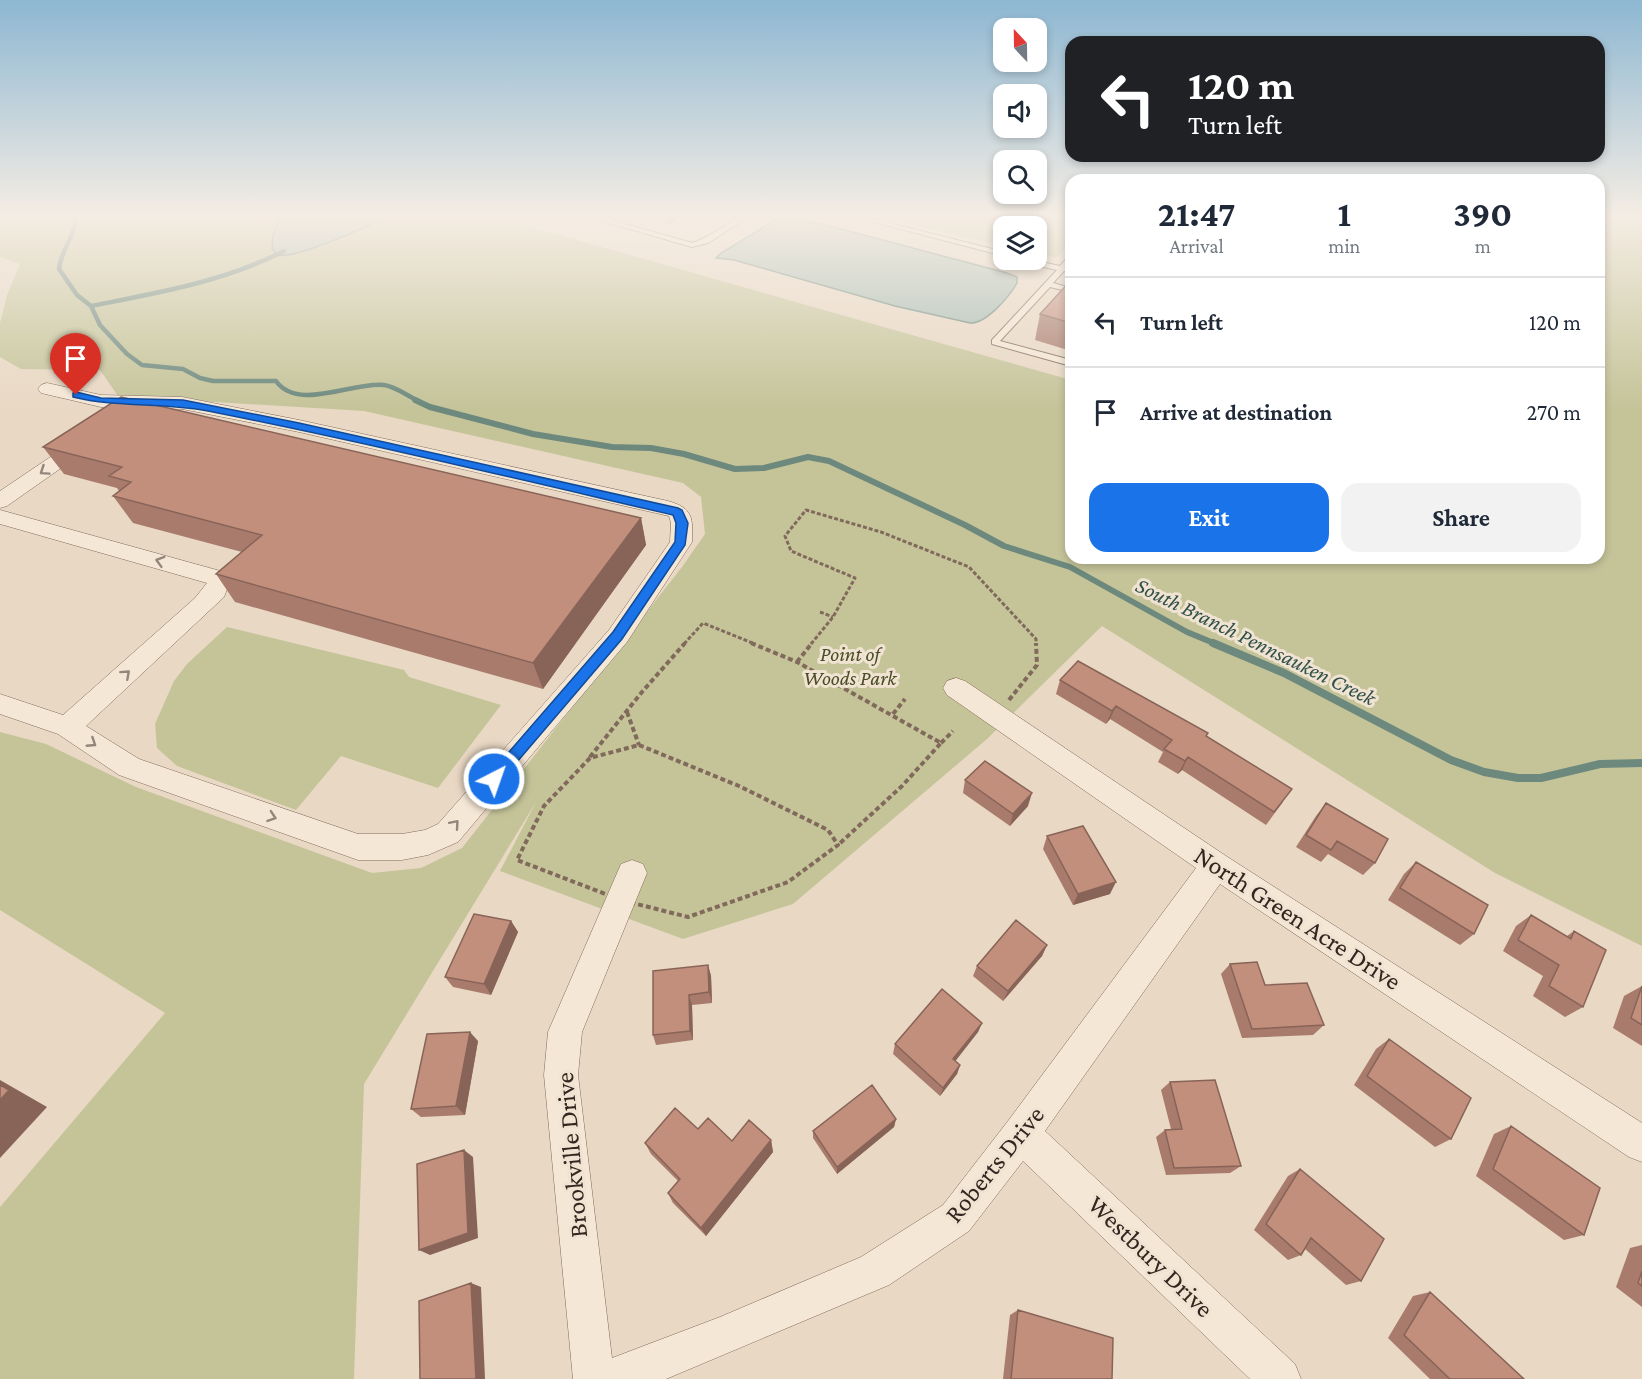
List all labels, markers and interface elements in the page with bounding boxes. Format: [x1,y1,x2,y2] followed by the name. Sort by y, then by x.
[993,18,1047,72] north arrow
[993,18,1047,270] map controls
[1089,60,1167,138] icon: left
[1188,61,1294,108] text: 120 m
[993,84,1047,138] button: sound
[1188,110,1282,140] text: Turn left
[993,150,1047,204] button: search
[1158,194,1236,234] text: 21:47
[1338,194,1351,234] text: 1
[1453,194,1512,234] text: 390
[993,216,1047,270] button: layers
[1169,235,1224,257] text: Arrival
[1328,235,1360,257] text: min
[1475,235,1491,257] text: m
[1089,306,1122,339] icon: left
[1140,310,1223,335] text: Turn left
[1529,310,1581,335] text: 120 m
[50,333,101,395] pin
[59,342,92,375] icon: arrive
[1089,396,1122,429] icon: arrive
[1140,400,1332,425] text: Arrive at destination
[1527,400,1581,425] text: 270 m
[39,464,50,475] one-way arrow
[1089,483,1329,552] button: Exit
[1341,483,1581,552] button: Share
[156,556,166,569] one-way arrow
[1132,572,1381,711] water label: South Branch Pennsauken Creek
[804,642,897,690] park label: Point of Woods Park
[119,670,130,681] one-way arrow
[86,736,96,748] one-way arrow
[462,747,526,811] position arrow
[266,809,277,822] one-way arrow
[448,820,459,831] one-way arrow
[1189,841,1406,996] street label: North Green Acre Drive
[550,1071,593,1239] street label: Brookville Drive
[939,1100,1050,1228] street label: Roberts Drive
[1082,1189,1219,1323] street label: Westbury Drive

